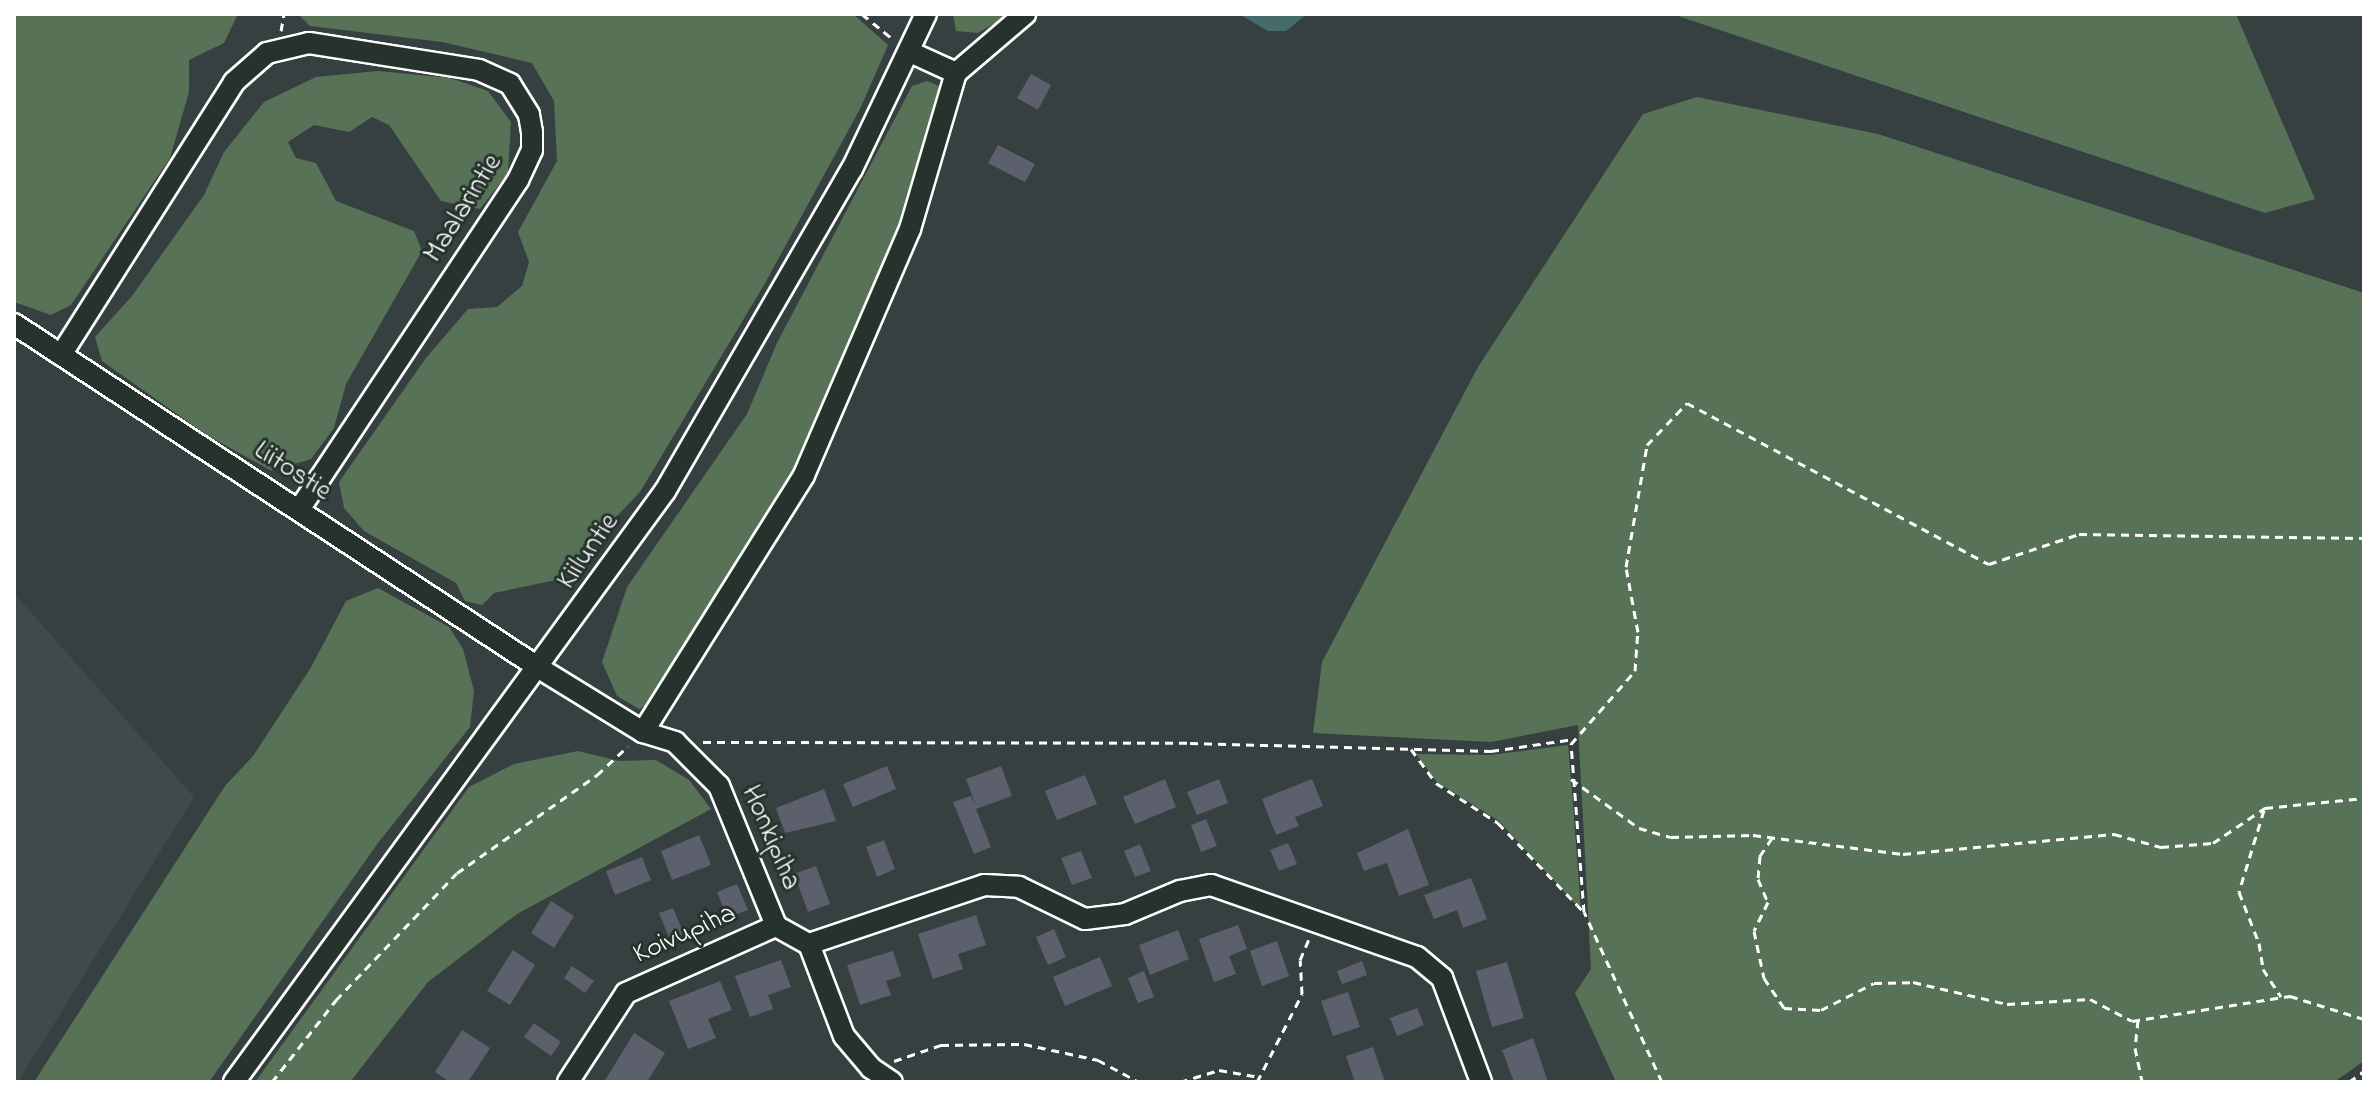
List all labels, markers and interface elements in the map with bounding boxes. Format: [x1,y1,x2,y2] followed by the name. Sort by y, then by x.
[418,149,510,269] street label: Maalarintie
[247,435,337,509] street label: Liitostie
[551,508,627,596] street label: Kiiluntie
[733,781,807,895] street label: Honkipiha
[629,898,741,972] street label: Koivupiha

